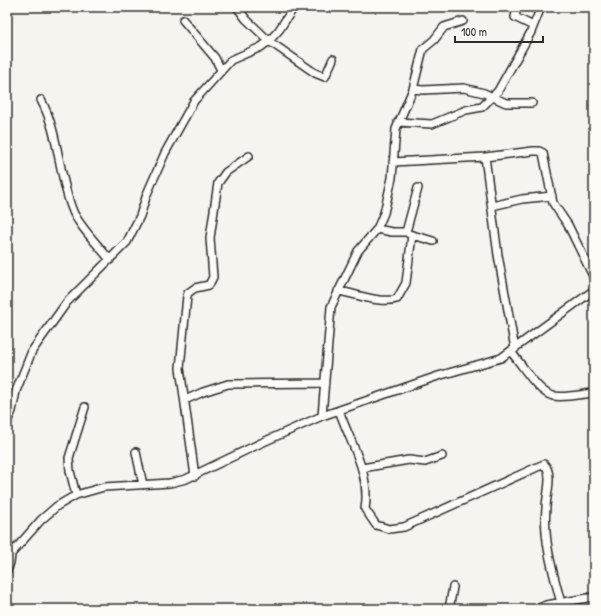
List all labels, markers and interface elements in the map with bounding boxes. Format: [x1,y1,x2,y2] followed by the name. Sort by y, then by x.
[455,18,543,44] scale bar
[461,23,487,40] text: 100 m

